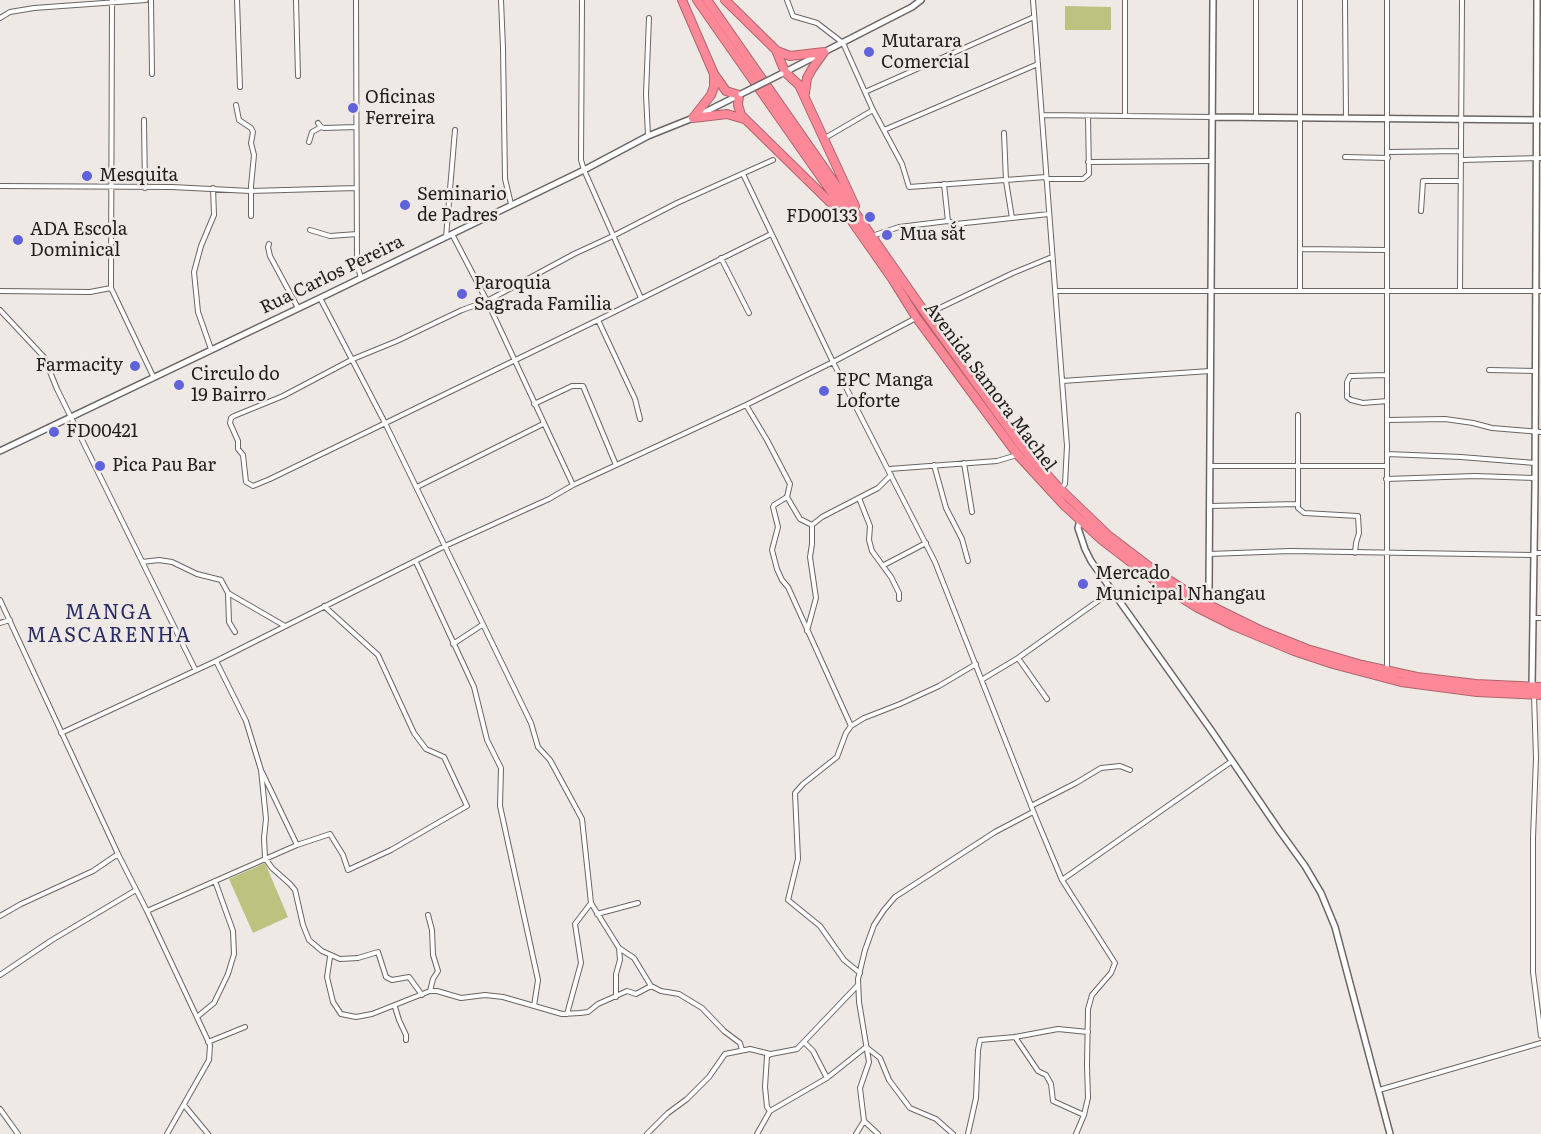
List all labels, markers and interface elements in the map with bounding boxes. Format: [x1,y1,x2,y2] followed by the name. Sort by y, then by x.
[881,31,970,74] place label: Mutarara Comercial
[862,45,876,59] marker: Mutarara Comercial
[365,87,435,130] place label: Oficinas Ferreira
[346,101,360,115] marker: Oficinas Ferreira
[99,165,178,187] place label: Mesquita
[80,169,94,183] marker: Mesquita
[417,184,507,226] place label: Seminario de Padres
[398,198,412,212] marker: Seminario de Padres
[786,206,858,228] place label: FD00133
[863,210,877,224] marker: FD00133
[30,219,127,262] place label: ADA Escola Dominical
[899,224,965,246] place label: Mua sắt
[880,228,894,242] marker: Mua sắt
[257,231,407,319] street label: Rua Carlos Pereira
[11,233,25,247] marker: ADA Escola Dominical
[474,273,612,316] place label: Paroquia Sagrada Familia
[455,287,469,301] marker: Paroquia Sagrada Familia
[919,298,1061,476] street label: Avenida Samora Machel
[36,355,123,377] place label: Farmacity
[128,359,142,373] marker: Farmacity
[191,364,280,406] place label: Circulo do 19 Bairro
[836,370,933,412] place label: EPC Manga Loforte
[172,378,186,392] marker: Circulo do 19 Bairro
[817,384,831,398] marker: EPC Manga Loforte
[66,421,138,443] place label: FD00421
[47,425,61,439] marker: FD00421
[112,455,216,477] place label: Pica Pau Bar
[93,459,107,473] marker: Pica Pau Bar
[1095,563,1266,606] place label: Mercado Municipal Nhangau
[1076,577,1090,591] marker: Mercado Municipal Nhangau
[26,601,192,648] district label: MANGA MASCARENHA

